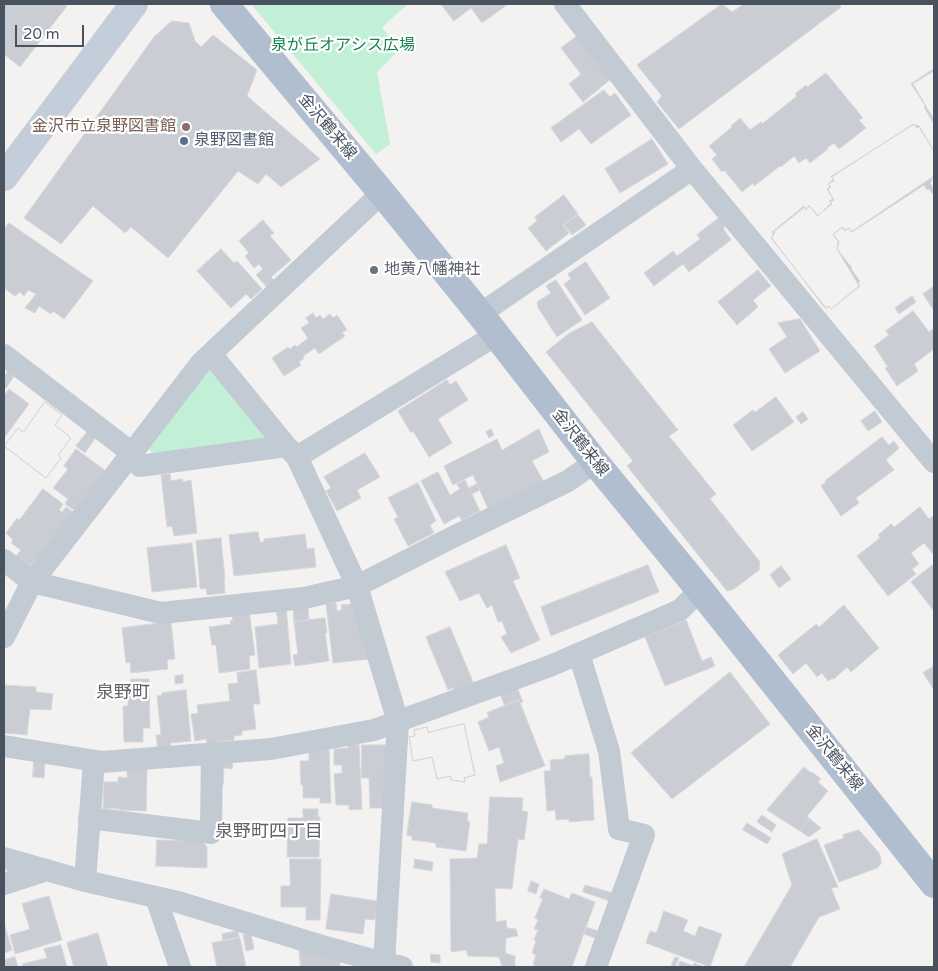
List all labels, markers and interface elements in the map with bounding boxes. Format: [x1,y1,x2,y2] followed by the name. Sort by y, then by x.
[18,15,86,47] scale bar
[23,25,60,43] text: 20 m
[271,36,415,56] park label: 泉が丘オアシス広場
[294,90,360,164] street label: 金沢鶴来線
[32,117,176,137] place label: 金沢市立泉野図書館
[180,121,192,133] marker: 金沢市立泉野図書館
[194,131,274,151] place label: 泉野図書館
[178,135,190,147] marker: 泉野図書館
[384,260,480,280] place label: 地黄八幡神社
[368,264,380,276] marker: 地黄八幡神社
[548,406,612,480] street label: 金沢鶴来線
[96,682,150,704] district label: 泉野町
[801,721,867,795] street label: 金沢鶴来線
[215,821,323,843] district label: 泉野町四丁目

